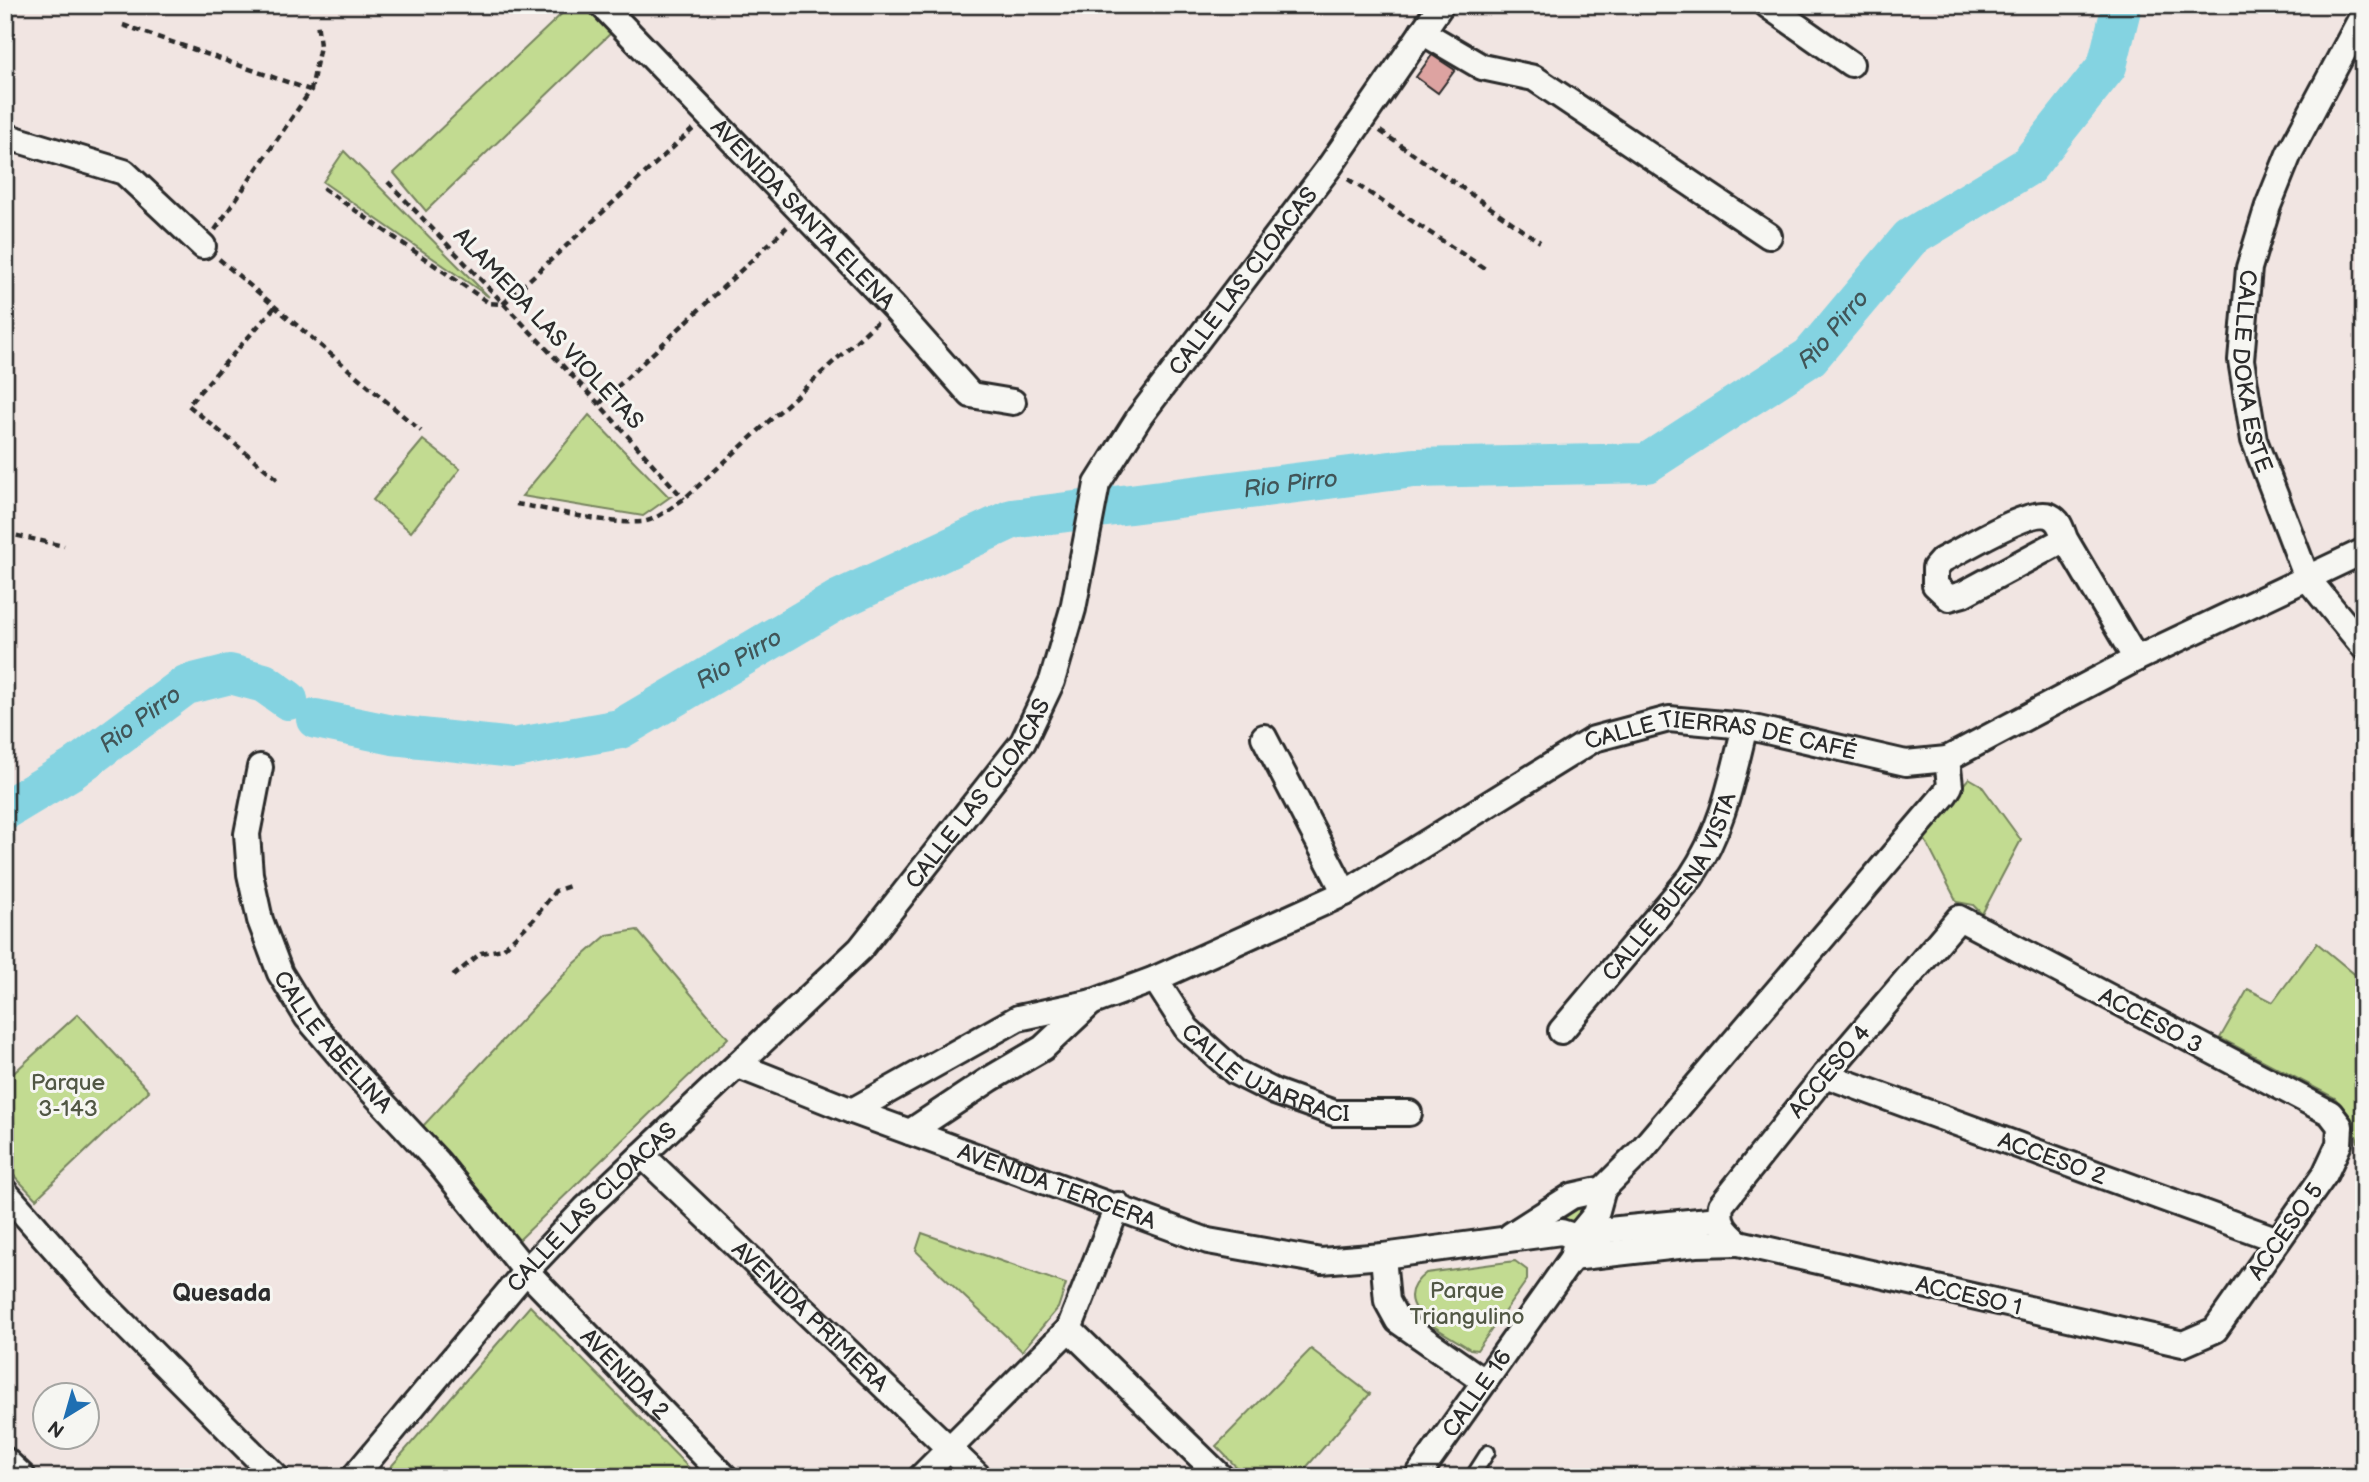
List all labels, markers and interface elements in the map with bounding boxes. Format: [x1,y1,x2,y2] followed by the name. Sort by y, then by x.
[704,113,901,316] street label: AVENIDA SANTA ELENA
[1163,182,1324,381] street label: CALLE LAS CLOACAS
[447,222,649,436] street label: ALAMEDA LAS VIOLETAS
[2226,268,2278,477] street label: CALLE DOKA ESTE
[1793,284,1875,376] water label: Rio Pirro
[1242,464,1339,505] water label: Rio Pirro
[691,623,787,696] water label: Rio Pirro
[94,680,187,759] water label: Rio Pirro
[900,694,1057,895] street label: CALLE LAS CLOACAS
[1579,705,1859,766] street label: CALLE TIERRAS DE CAFÉ
[1596,788,1743,987] street label: CALLE BUENA VISTA
[267,966,399,1120] street label: CALLE ABELINA
[2094,982,2207,1060] street label: ACCESO 3
[1175,1018,1350,1128] street label: CALLE UJARRACI
[1783,1019,1877,1124] street label: ACCESO 4
[31,1069,105,1123] park label: Parque 3-143
[501,1117,683,1298] street label: CALLE LAS CLOACAS
[1994,1126,2110,1191] street label: ACCESO 2
[954,1138,1161,1236] street label: AVENIDA TERCERA
[2242,1178,2329,1286] street label: ACCESO 5
[726,1236,894,1399] street label: AVENIDA PRIMERA
[1913,1270,2024,1322] street label: ACCESO 1
[1410,1277,1524,1331] park label: Parque Triangulino
[173,1279,271,1308] district label: Quesada
[574,1323,675,1426] street label: AVENIDA 2
[1437,1344,1518,1443] street label: CALLE 16
[32,1380,102,1450] north arrow
[44,1415,69,1442] text: N

